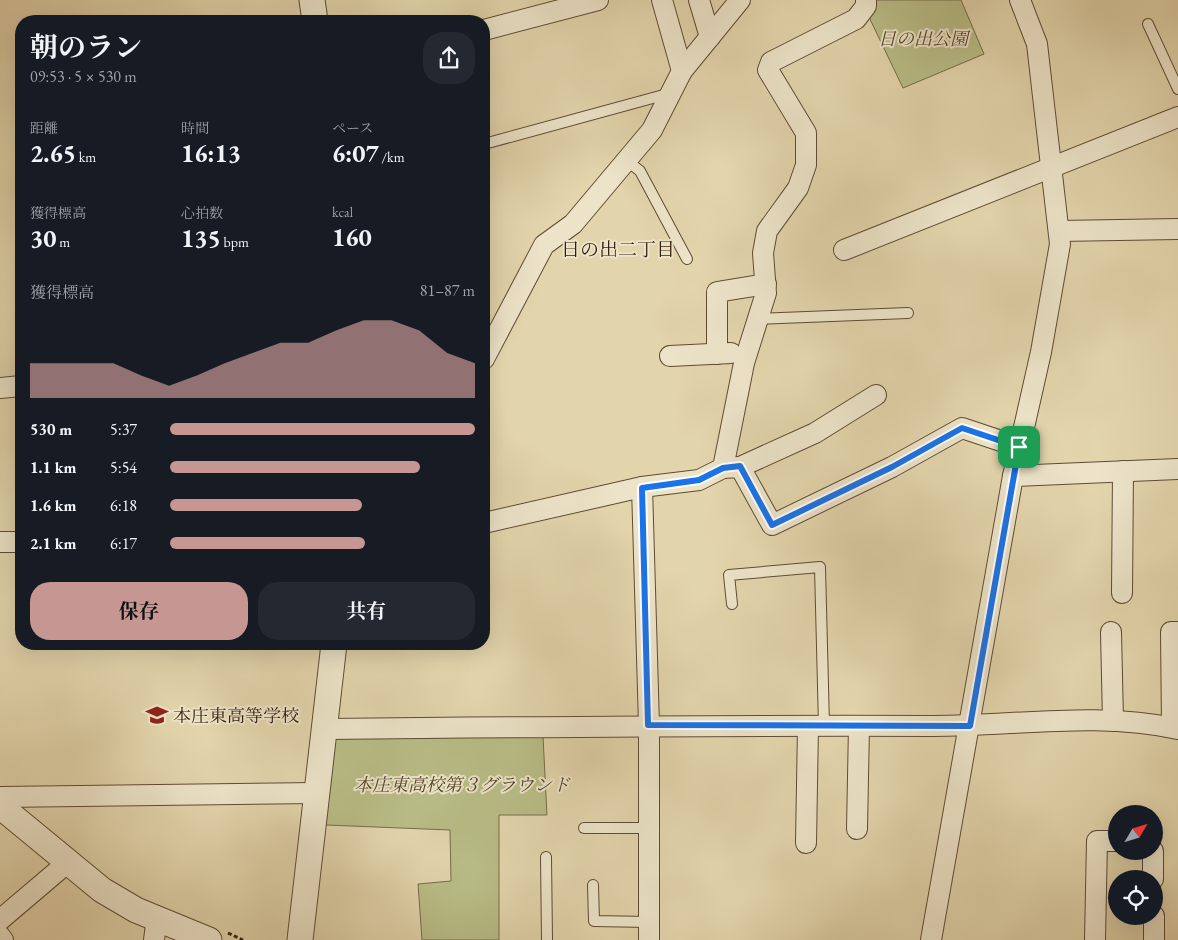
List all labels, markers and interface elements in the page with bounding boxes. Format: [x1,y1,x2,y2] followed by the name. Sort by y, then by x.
[878,27,971,50] park label: 日の出公園
[30,29,142,65] text: 朝のラン
[423,32,475,84] button: share
[30,66,137,87] text: 09:53 · 5 × 530 m
[30,119,58,137] text: 距離
[181,119,209,137] text: 時間
[332,119,373,137] text: ペース
[30,137,76,169] text: 2.65
[181,137,241,169] text: 16:13
[332,137,379,169] text: 6:07
[76,148,96,166] text: km
[379,148,405,166] text: /km
[332,203,353,221] text: kcal
[30,204,86,222] text: 獲得標高
[181,204,223,222] text: 心拍数
[332,221,372,253] text: 160
[30,222,56,254] text: 30
[181,222,221,254] text: 135
[56,233,70,251] text: m
[221,233,249,251] text: bpm
[561,237,675,262] district label: 日の出二丁目
[420,280,475,301] text: 81–87 m
[30,282,94,303] text: 獲得標高
[30,419,72,440] text: 530 m
[110,419,137,440] text: 5:37
[998,426,1040,468] pin
[1005,433,1033,461] icon: arrive
[30,457,76,478] text: 1.1 km
[110,457,137,478] text: 5:54
[30,495,76,516] text: 1.6 km
[110,495,137,516] text: 6:18
[30,533,76,554] text: 2.1 km
[110,533,137,554] text: 6:17
[30,582,248,640] button: 保存
[258,582,475,640] button: 共有
[144,702,170,728] school or university icon: 本庄東高等学校
[173,704,299,727] place label: 本庄東高等学校
[354,773,571,796] park label: 本庄東高校第３グラウンド
[1108,805,1162,860] north arrow
[1108,805,1163,925] map controls
[1108,870,1163,925] button: locate

